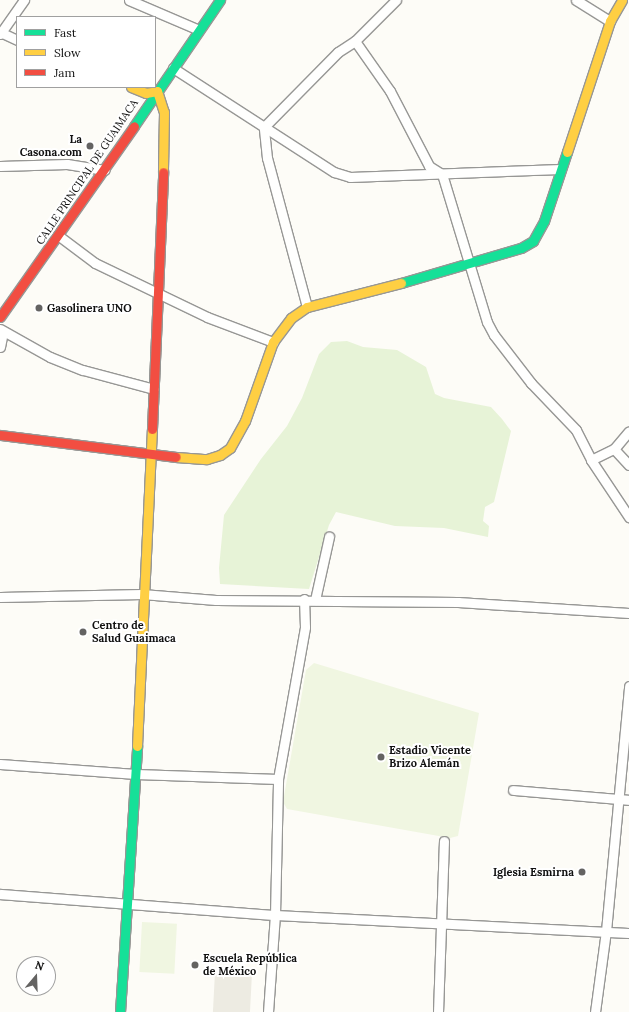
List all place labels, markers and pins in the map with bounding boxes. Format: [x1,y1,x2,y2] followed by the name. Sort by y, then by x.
[20,133,82,159] place label: La Casona.com
[85,141,95,151] marker: La Casona.com
[47,301,132,315] place label: Gasolinera UNO
[34,303,44,313] marker: Gasolinera UNO
[92,619,176,645] place label: Centro de Salud Guaimaca
[77,626,89,638] marker: Centro de Salud Guaimaca
[389,744,471,770] place label: Estadio Vicente Brizo Alemán
[376,752,386,762] marker: Estadio Vicente Brizo Alemán
[493,865,574,879] place label: Iglesia Esmirna
[577,867,587,877] marker: Iglesia Esmirna
[203,952,297,978] place label: Escuela República de México
[190,960,200,970] marker: Escuela República de México

